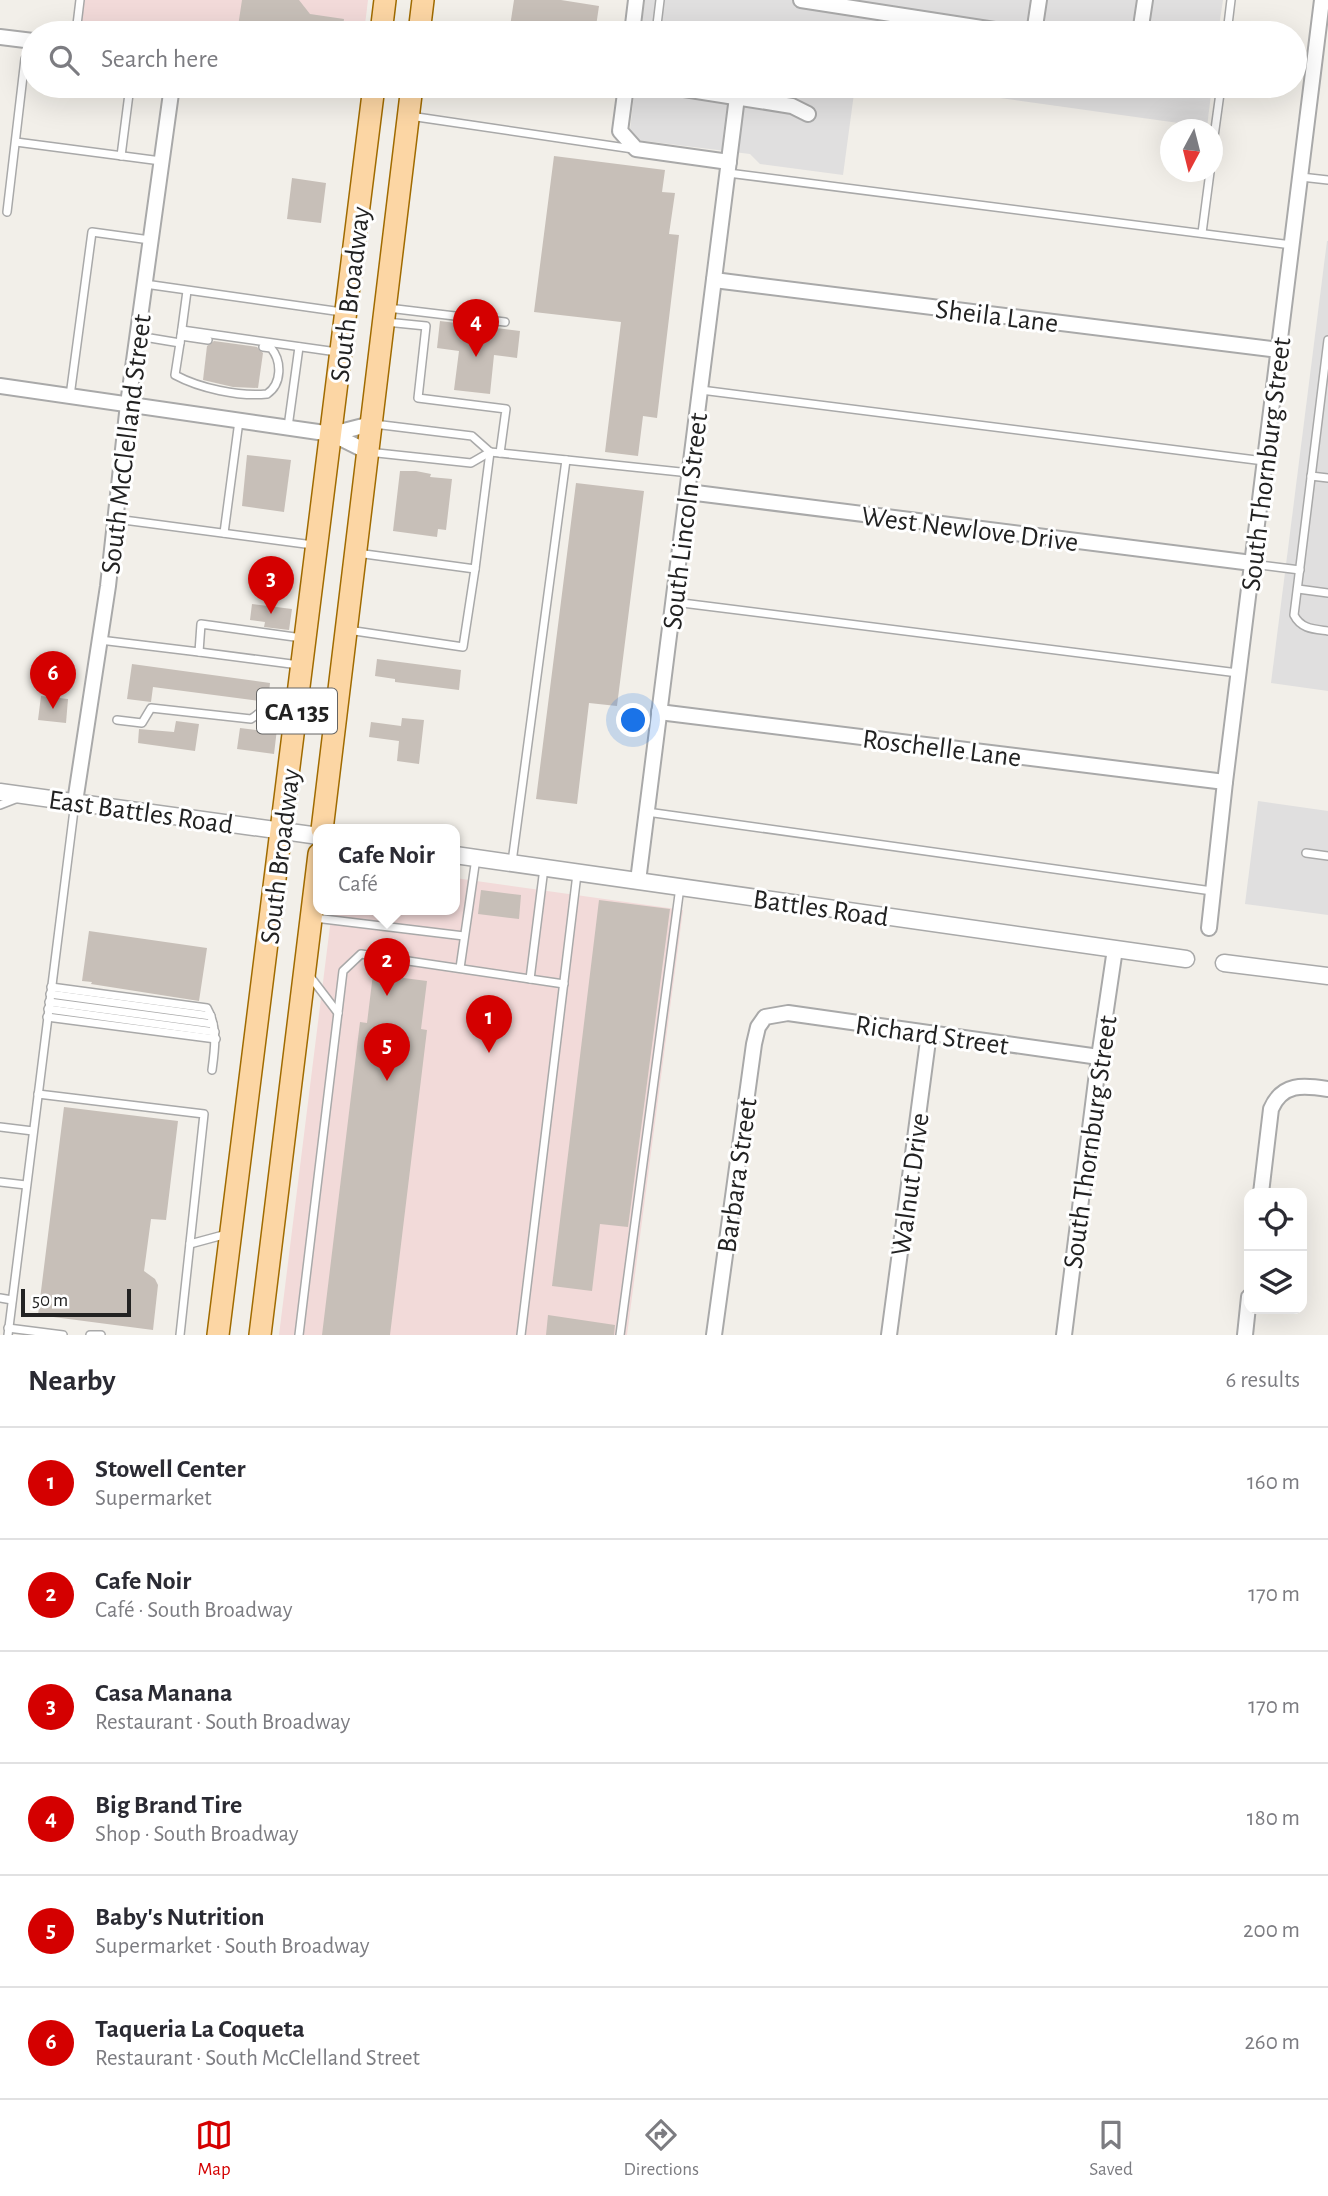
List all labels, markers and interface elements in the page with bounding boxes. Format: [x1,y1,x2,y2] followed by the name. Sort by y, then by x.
[21,21,1307,98] search box
[45,41,83,79] icon: search
[101,46,219,72] text: Search here
[1160,119,1223,182] north arrow
[326,205,376,384] street label: South Broadway
[934,296,1060,338] street label: Sheila Lane
[453,299,499,357] pin: 4
[97,313,157,576] street label: South McClelland Street
[1238,336,1296,593] street label: South Thornburg Street
[659,411,713,631] street label: South Lincoln Street
[860,503,1080,557] street label: West Newlove Drive
[248,556,294,614] pin: 3
[30,651,76,709] pin: 6
[257,688,337,734] road number: CA 135
[616,703,650,737] your location
[861,725,1023,773] street label: Roschelle Lane
[256,767,306,946] street label: South Broadway
[47,786,235,840] street label: East Battles Road
[313,824,460,915] popup
[338,842,435,868] text: Cafe Noir
[338,873,378,896] text: Café
[751,886,890,932] street label: Battles Road
[364,938,410,996] pin: 2
[466,995,512,1053] pin: 1
[853,1011,1010,1061] street label: Richard Street
[1059,1014,1123,1271] street label: South Thornburg Street
[364,1023,410,1081] pin: 5
[713,1096,763,1254] street label: Barbara Street
[887,1111,935,1257] street label: Walnut Drive
[1244,1188,1307,1314] map controls
[1244,1188,1307,1251] button: locate
[1244,1251,1307,1314] button: layers
[21,1286,131,1318] scale bar
[32,1291,68,1310] text: 50 m
[28,1366,116,1396] text: Nearby
[1226,1369,1300,1392] text: 6 results
[95,1456,246,1482] text: Stowell Center
[47,1471,55,1494] text: 1
[1247,1471,1300,1494] text: 160 m
[95,1487,212,1510] text: Supermarket
[95,1568,191,1594] text: Cafe Noir
[46,1583,56,1606] text: 2
[1248,1583,1300,1606] text: 170 m
[95,1599,292,1622] text: Café · South Broadway
[95,1680,233,1706] text: Casa Manana
[46,1695,56,1718] text: 3
[1248,1695,1300,1718] text: 170 m
[95,1711,350,1734] text: Restaurant · South Broadway
[95,1792,242,1818] text: Big Brand Tire
[45,1807,57,1830] text: 4
[1247,1807,1300,1830] text: 180 m
[95,1823,299,1846] text: Shop · South Broadway
[95,1904,265,1930] text: Baby's Nutrition
[46,1919,56,1942] text: 5
[1243,1919,1300,1942] text: 200 m
[95,1935,370,1958] text: Supermarket · South Broadway
[95,2016,305,2042] text: Taqueria La Coqueta
[45,2031,57,2054] text: 6
[1244,2031,1300,2054] text: 260 m
[95,2047,420,2070] text: Restaurant · South McClelland Street
[195,2116,233,2181] tab: Map
[623,2116,699,2181] tab: Directions
[1089,2116,1133,2181] tab: Saved

